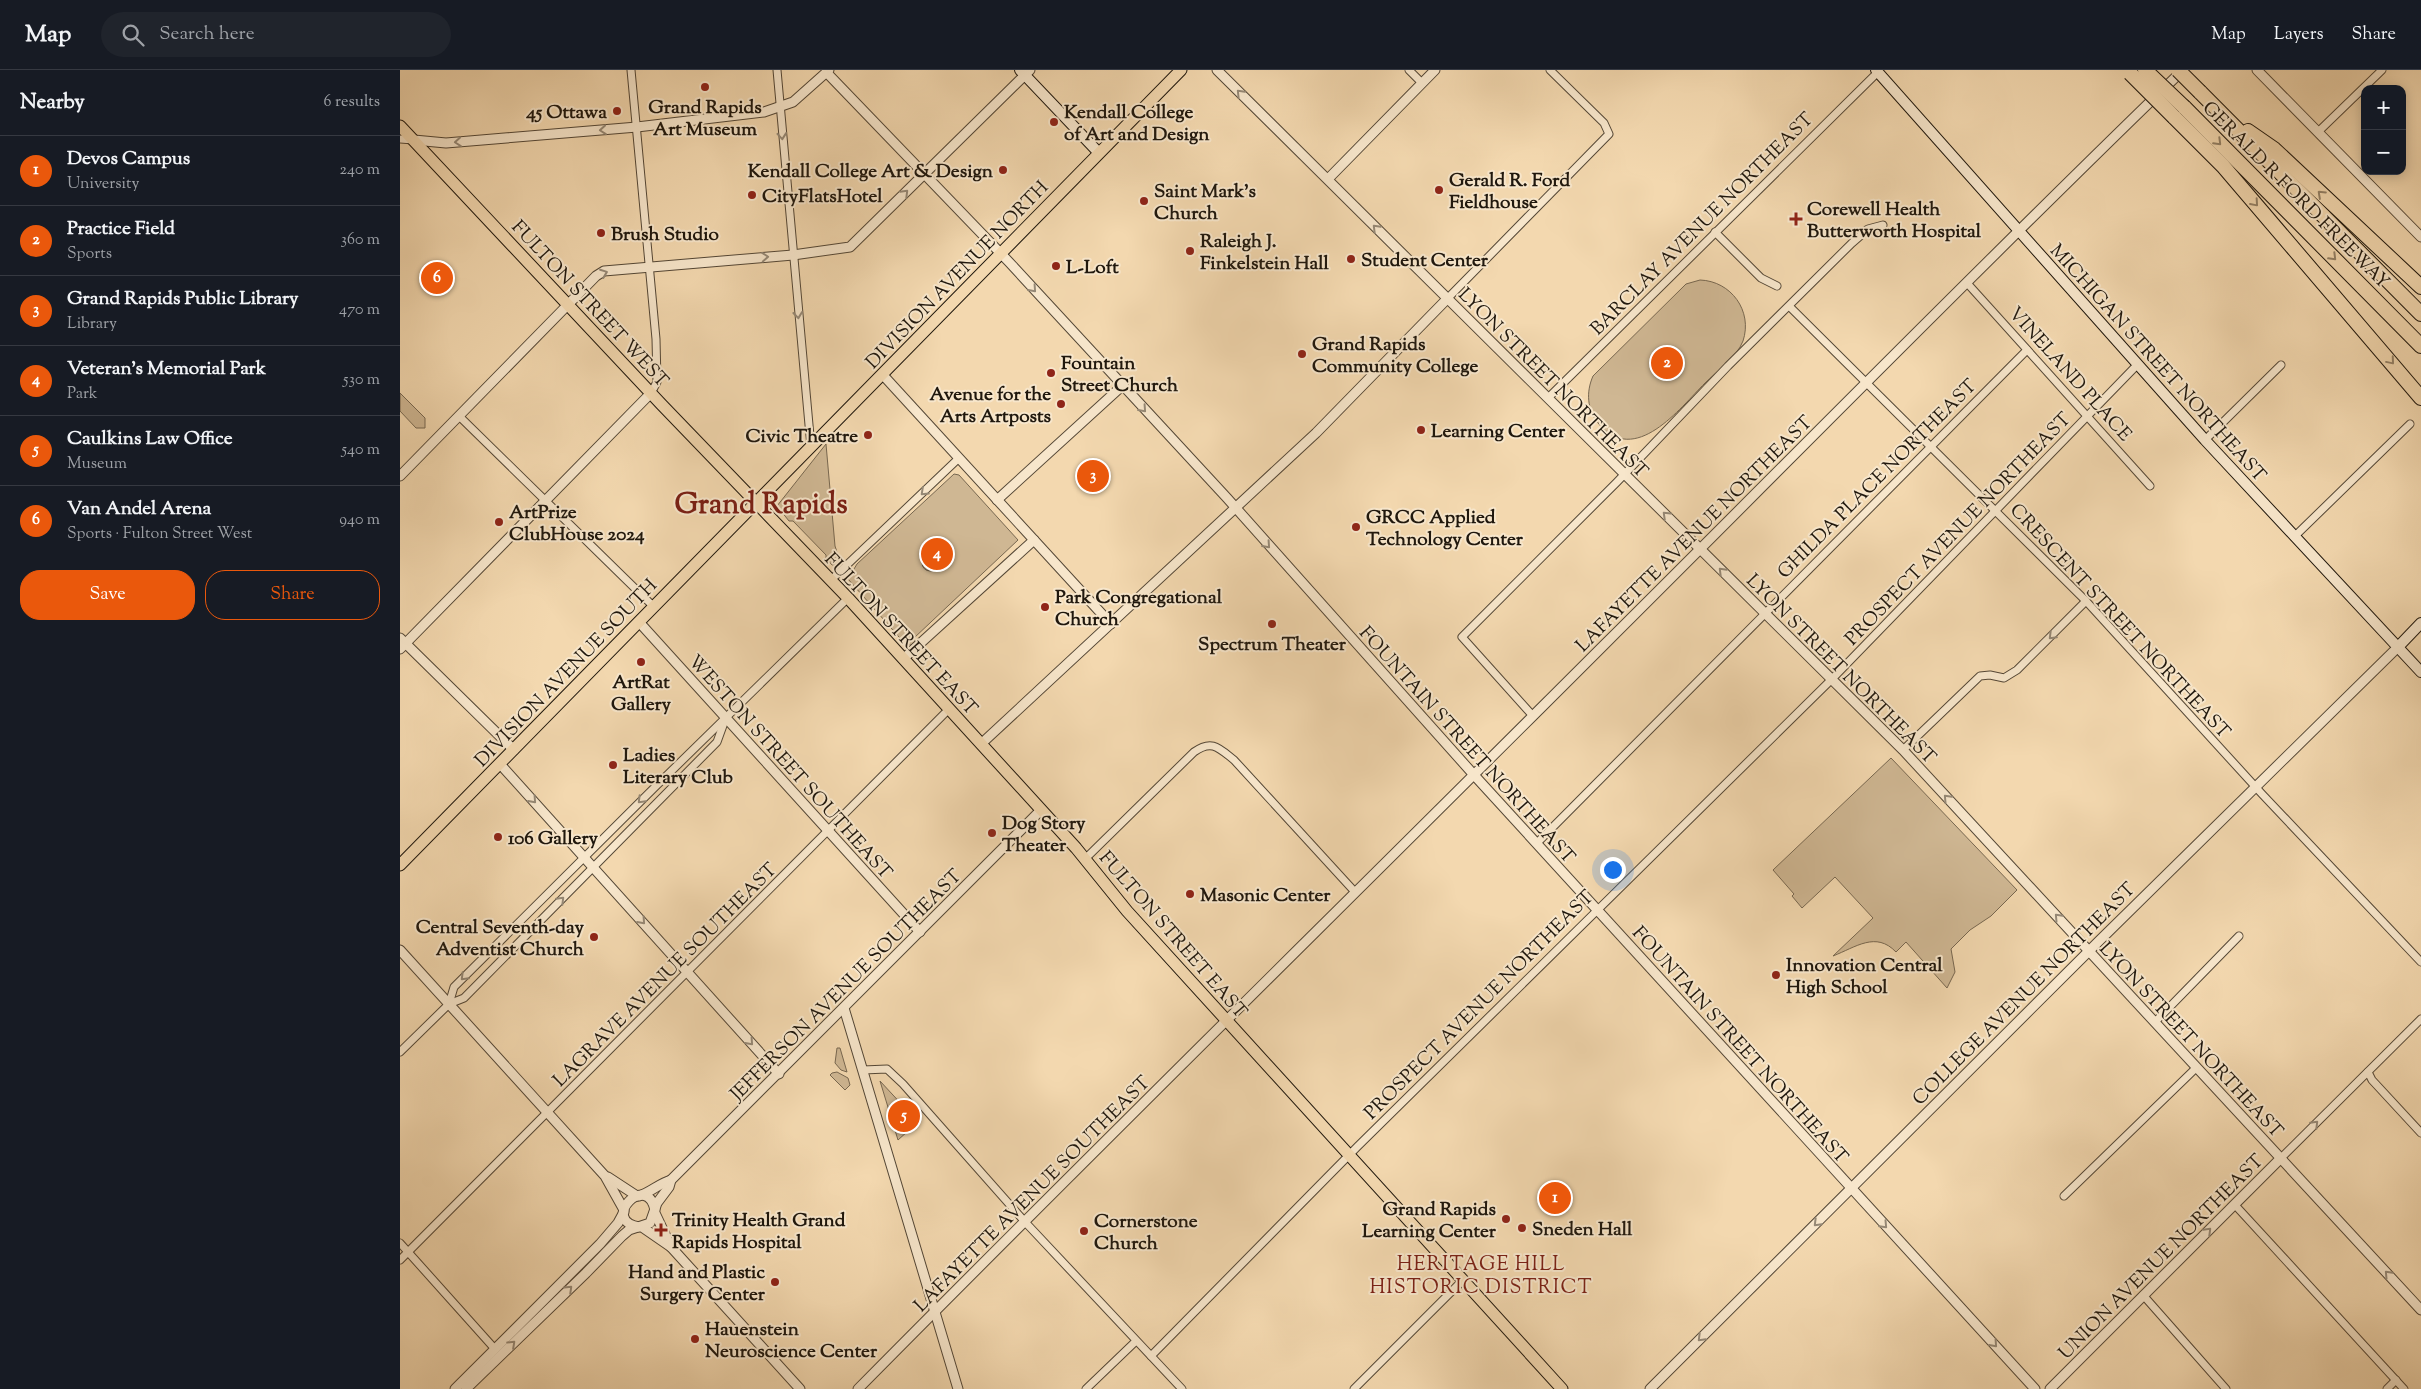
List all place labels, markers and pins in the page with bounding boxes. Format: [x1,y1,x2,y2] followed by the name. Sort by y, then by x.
[699,81,711,93] marker: Grand Rapids Art Museum
[648,95,762,144] place label: Grand Rapids Art Museum
[525,100,607,127] place label: 45 Ottawa
[1064,100,1210,149] place label: Kendall College of Art and Design
[611,105,623,117] marker: 45 Ottawa
[1048,116,1060,128] marker: Kendall College of Art and Design
[748,159,994,186] place label: Kendall College Art & Design
[997,164,1009,176] marker: Kendall College Art & Design
[1449,168,1570,217] place label: Gerald R. Ford Fieldhouse
[1154,179,1256,228] place label: Saint Mark's Church
[762,184,883,211] place label: CityFlatsHotel
[1433,184,1445,196] marker: Gerald R. Ford Fieldhouse
[746,189,758,201] marker: CityFlatsHotel
[1138,195,1150,207] marker: Saint Mark's Church
[1807,197,1982,246] place label: Corewell Health Butterworth Hospital
[1789,212,1803,226] marker: Corewell Health Butterworth Hospital
[611,222,720,249] place label: Brush Studio
[595,227,607,239] marker: Brush Studio
[1200,229,1330,278] place label: Raleigh J. Finkelstein Hall
[1184,245,1196,257] marker: Raleigh J. Finkelstein Hall
[1361,248,1489,275] place label: Student Center
[1345,253,1357,265] marker: Student Center
[1066,255,1119,282] place label: L-Loft
[421,259,453,297] pin: 6
[1050,260,1062,272] marker: L-Loft
[1312,332,1478,381] place label: Grand Rapids Community College
[1651,344,1683,382] pin: 2
[1296,348,1308,360] marker: Grand Rapids Community College
[1061,351,1179,400] place label: Fountain Street Church
[1045,367,1057,379] marker: Fountain Street Church
[929,382,1052,431] place label: Avenue for the Arts Artposts
[1055,398,1067,410] marker: Avenue for the Arts Artposts
[1431,419,1566,446] place label: Learning Center
[746,424,858,451] place label: Civic Theatre
[1415,424,1427,436] marker: Learning Center
[862,429,874,441] marker: Civic Theatre
[1077,457,1109,495] pin: 3
[509,500,645,549] place label: ArtPrize ClubHouse 2024
[1366,505,1524,554] place label: GRCC Applied Technology Center
[493,516,505,528] marker: ArtPrize ClubHouse 2024
[1350,521,1362,533] marker: GRCC Applied Technology Center
[921,535,953,573] pin: 4
[1055,585,1223,634] place label: Park Congregational Church
[1039,601,1051,613] marker: Park Congregational Church
[1266,618,1278,630] marker: Spectrum Theater
[1198,632,1347,659] place label: Spectrum Theater
[635,656,647,668] marker: ArtRat Gallery
[611,670,672,719] place label: ArtRat Gallery
[623,743,734,792] place label: Ladies Literary Club
[607,759,619,771] marker: Ladies Literary Club
[1002,811,1086,860] place label: Dog Story Theater
[508,826,599,853] place label: 106 Gallery
[986,827,998,839] marker: Dog Story Theater
[492,831,504,843] marker: 106 Gallery
[1200,883,1331,910] place label: Masonic Center
[1184,888,1196,900] marker: Masonic Center
[416,915,585,964] place label: Central Seventh-day Adventist Church
[588,931,600,943] marker: Central Seventh-day Adventist Church
[1786,953,1943,1002] place label: Innovation Central High School
[1770,969,1782,981] marker: Innovation Central High School
[888,1097,920,1135] pin: 5
[1539,1179,1571,1217] pin: 1
[1362,1197,1497,1246] place label: Grand Rapids Learning Center
[672,1208,846,1257] place label: Trinity Health Grand Rapids Hospital
[1094,1209,1198,1258] place label: Cornerstone Church
[1500,1213,1512,1225] marker: Grand Rapids Learning Center
[1532,1217,1633,1244] place label: Sneden Hall
[1516,1222,1528,1234] marker: Sneden Hall
[654,1223,668,1237] marker: Trinity Health Grand Rapids Hospital
[1078,1225,1090,1237] marker: Cornerstone Church
[628,1260,766,1309] place label: Hand and Plastic Surgery Center
[769,1276,781,1288] marker: Hand and Plastic Surgery Center
[705,1317,878,1366] place label: Hauenstein Neuroscience Center
[689,1333,701,1345] marker: Hauenstein Neuroscience Center

